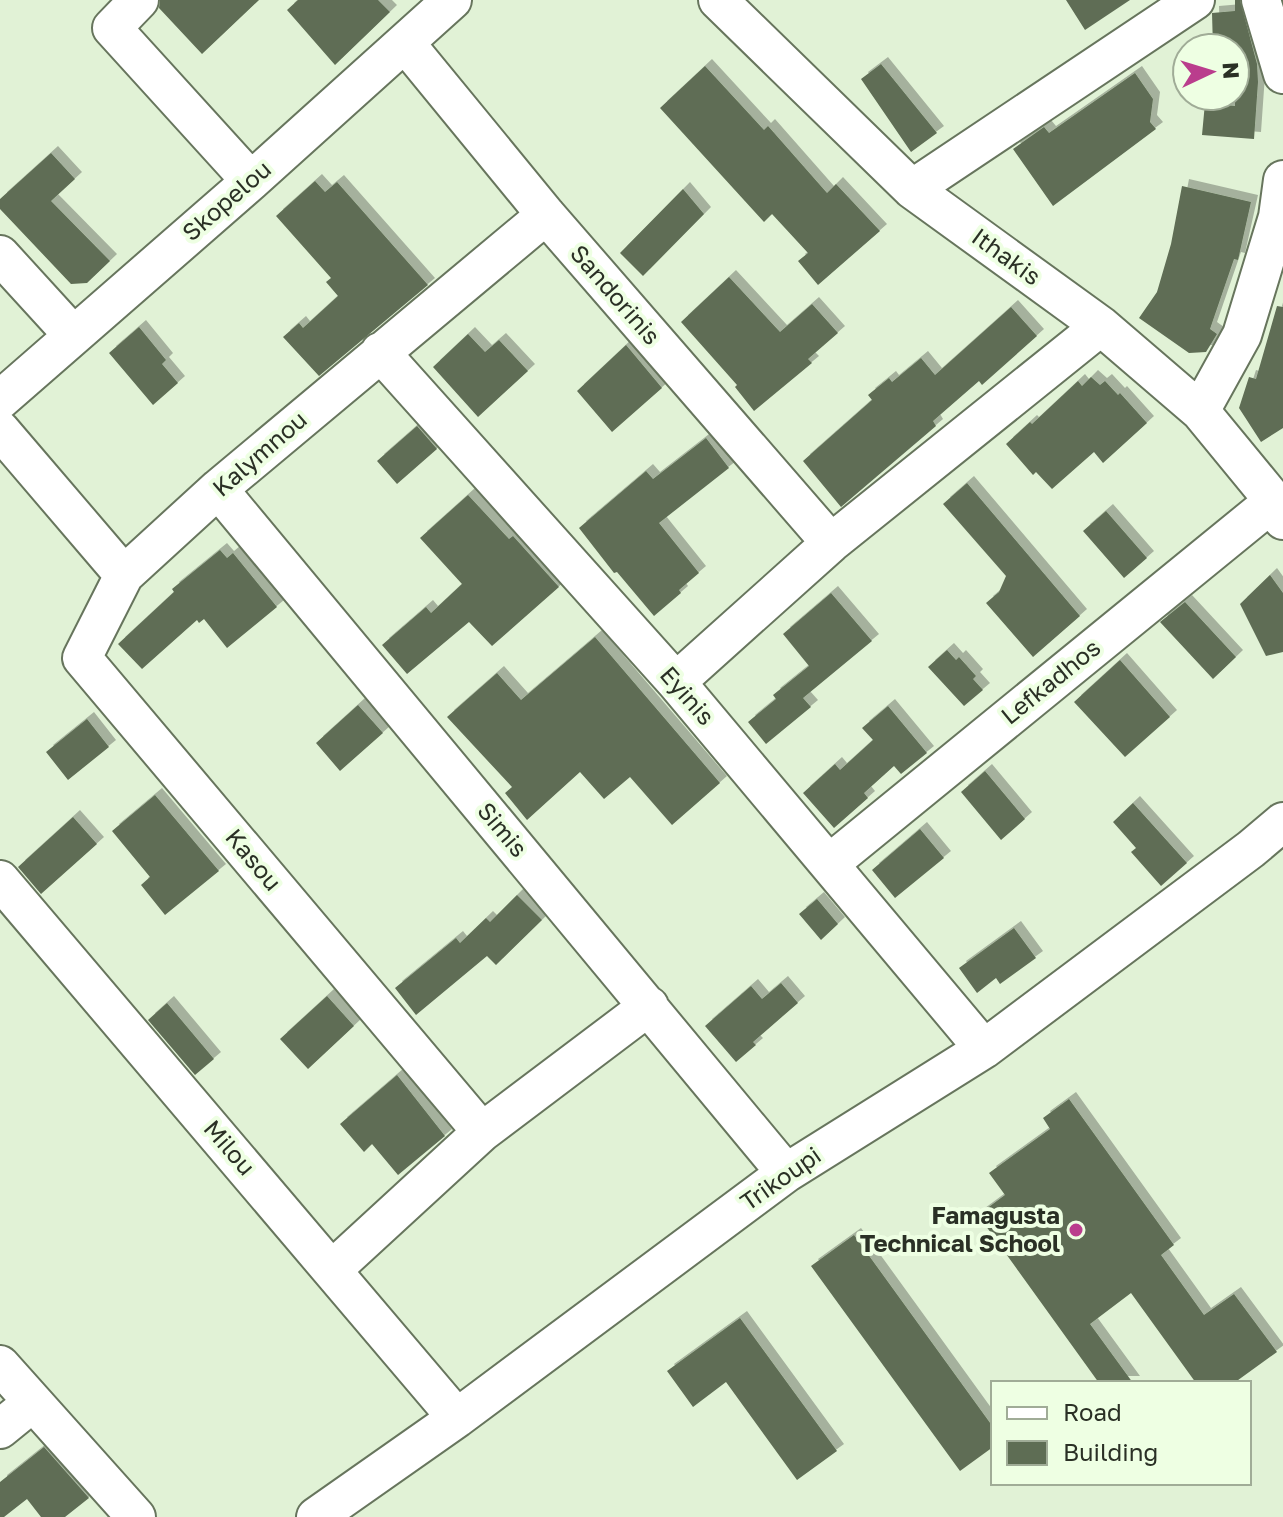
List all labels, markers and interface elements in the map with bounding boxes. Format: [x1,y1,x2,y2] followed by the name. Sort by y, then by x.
[1171,32,1251,112] north arrow
[1217,61,1246,80] text: N
[176,154,276,246] street label: Skopelou
[967,221,1047,290] street label: Ithakis
[565,238,667,350] street label: Sandorinis
[206,404,312,502] street label: Kalymnou
[995,632,1106,730] street label: Lefkadhos
[655,660,721,730] street label: Eyinis
[472,796,534,862] street label: Simis
[220,822,288,896] street label: Kasou
[198,1114,262,1180] street label: Milou
[734,1140,826,1216] street label: Trikoupi
[860,1200,1060,1257] place label: Famagusta Technical School
[1067,1221,1085,1239] marker: Famagusta Technical School
[991,1381,1251,1485] legend
[1063,1397,1122,1426] text: Road
[1063,1437,1158,1466] text: Building

